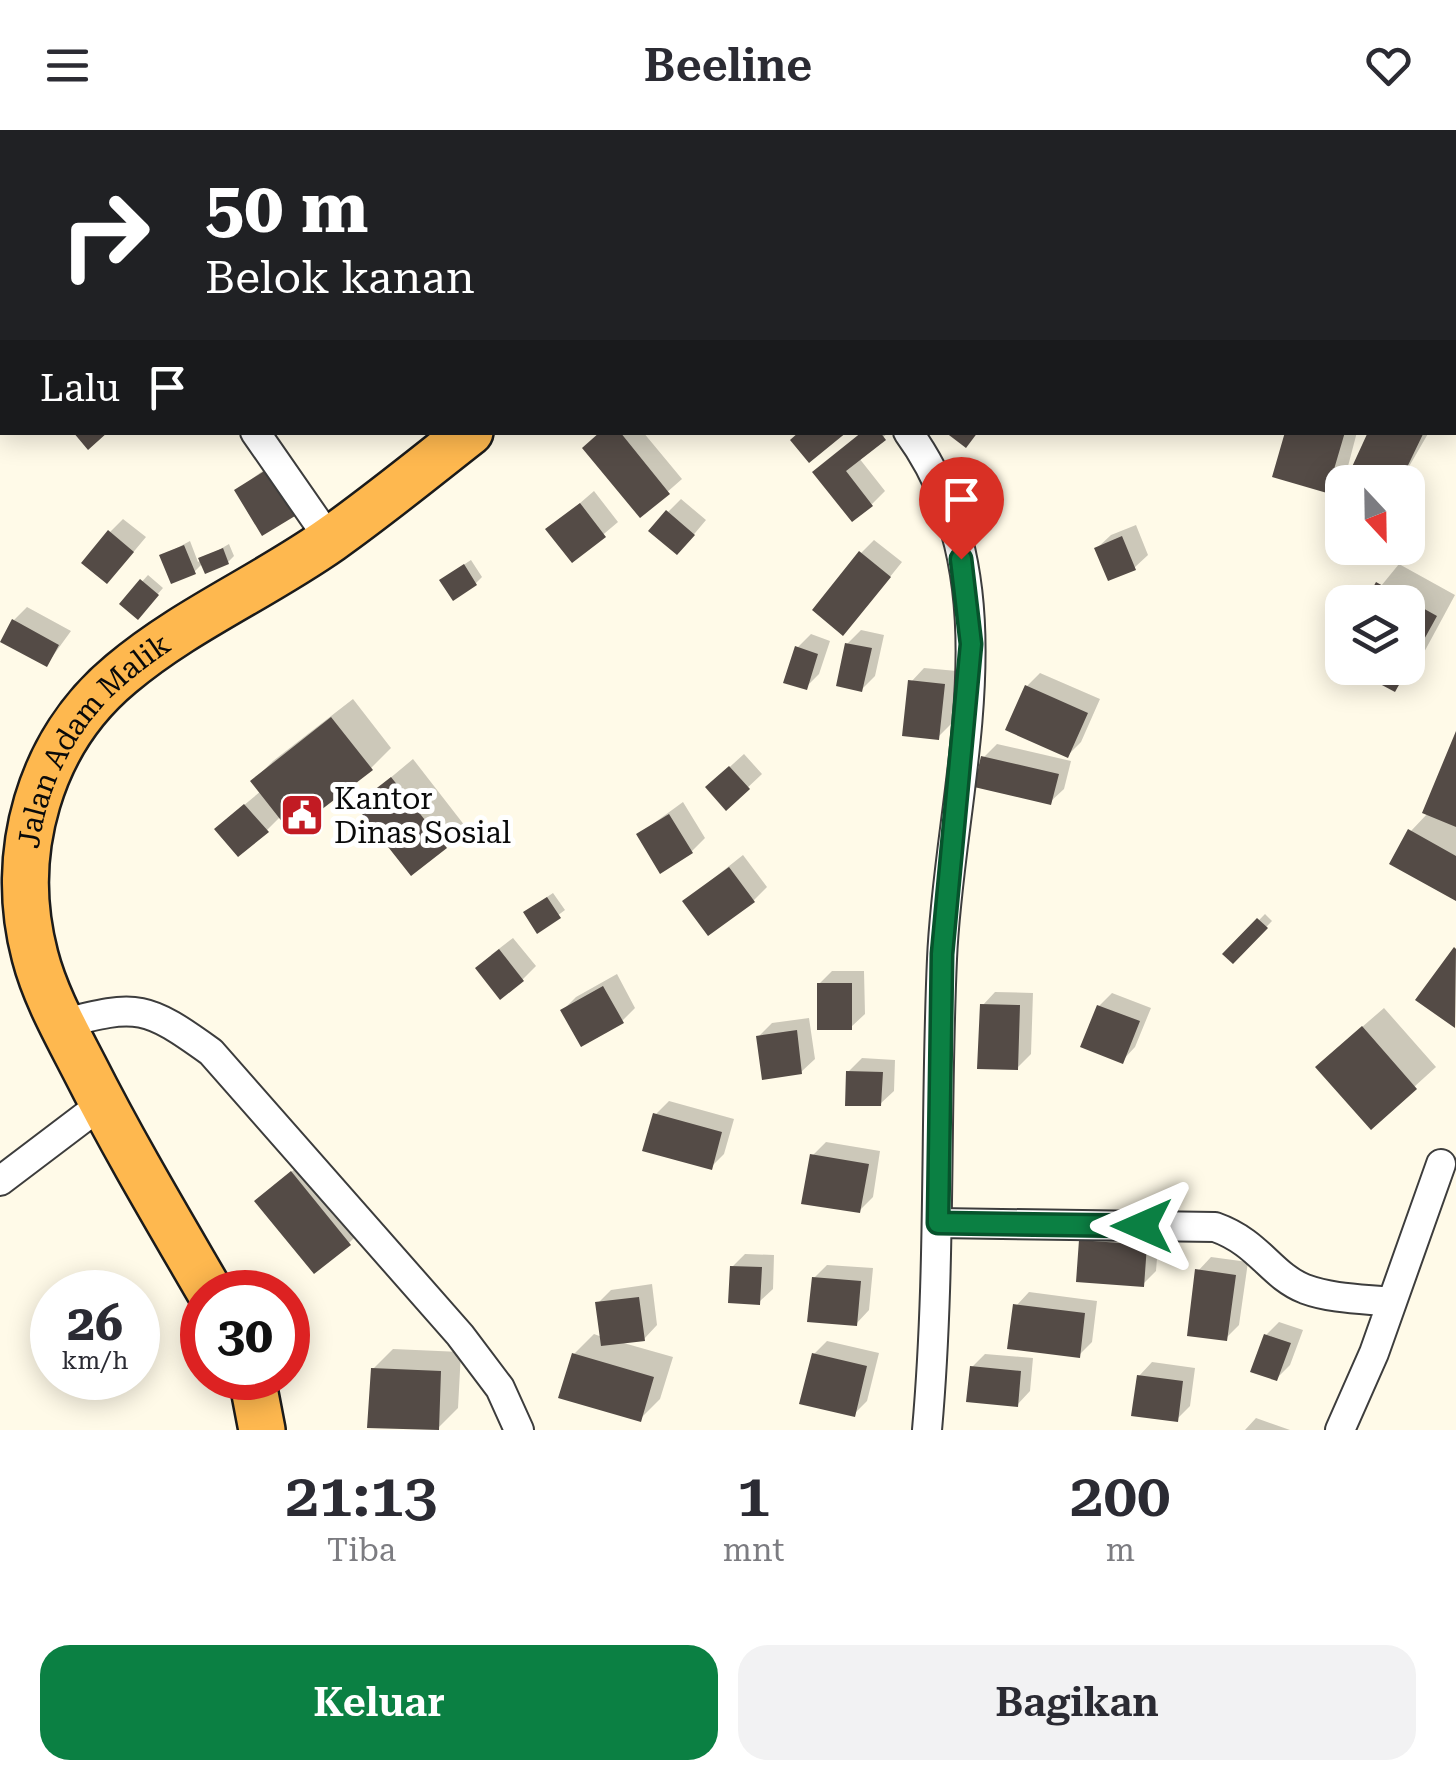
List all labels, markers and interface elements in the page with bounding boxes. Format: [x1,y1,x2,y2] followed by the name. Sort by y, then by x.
[40,38,95,93] icon: menu
[1361,38,1416,93] icon: heart
[644,39,812,92] text: Beeline
[205,167,369,249] text: 50 m
[40,170,170,300] icon: right
[205,251,475,304] text: Belok kanan
[140,360,195,415] icon: arrive
[40,366,120,410] text: Lalu
[919,457,1004,560] pin
[1325,465,1425,565] north arrow
[1325,465,1425,685] map controls
[934,472,989,527] icon: arrive
[1325,585,1425,685] button: layers
[10,626,176,850] street label: Jalan Adam Malik
[334,781,511,850] place label: Kantor Dinas Sosial
[279,792,325,838] public building icon: Kantor Dinas Sosial
[1090,1174,1194,1278] position arrow
[180,1270,310,1400] speed limit sign: 30
[67,1294,123,1352] text: 26
[62,1346,128,1375] text: km/h
[285,1460,437,1531] text: 21:13
[737,1460,770,1531] text: 1
[1070,1460,1171,1531] text: 200
[327,1531,396,1569] text: Tiba
[723,1531,785,1569] text: mnt
[1106,1531,1135,1569] text: m
[40,1645,718,1760] button: Keluar
[738,1645,1416,1760] button: Bagikan

